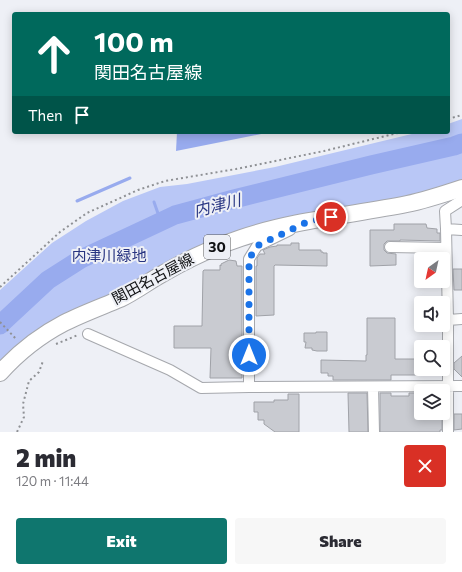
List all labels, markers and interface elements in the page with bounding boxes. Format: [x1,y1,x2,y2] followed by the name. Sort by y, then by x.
[94,24,174,58] text: 100 m
[28,28,80,80] icon: ahead
[94,61,202,83] text: 関田名古屋線
[71,104,93,126] icon: arrive
[28,106,63,124] text: Then
[191,189,244,220] water label: 内津川
[314,200,348,234] pin
[320,206,342,228] icon: arrive
[204,235,230,259] road number: 30
[71,246,147,264] park label: 内津川緑地
[109,249,196,307] street label: 関田名古屋線
[414,252,450,288] north arrow
[414,252,450,420] map controls
[414,296,450,332] button: sound
[228,334,270,376] position arrow
[414,340,450,376] button: search
[414,384,450,420] button: layers
[16,443,76,472] text: 2 min
[404,445,446,487] button: close
[16,473,89,489] text: 120 m · 11:44
[16,518,227,564] button: Exit
[235,518,446,564] button: Share

